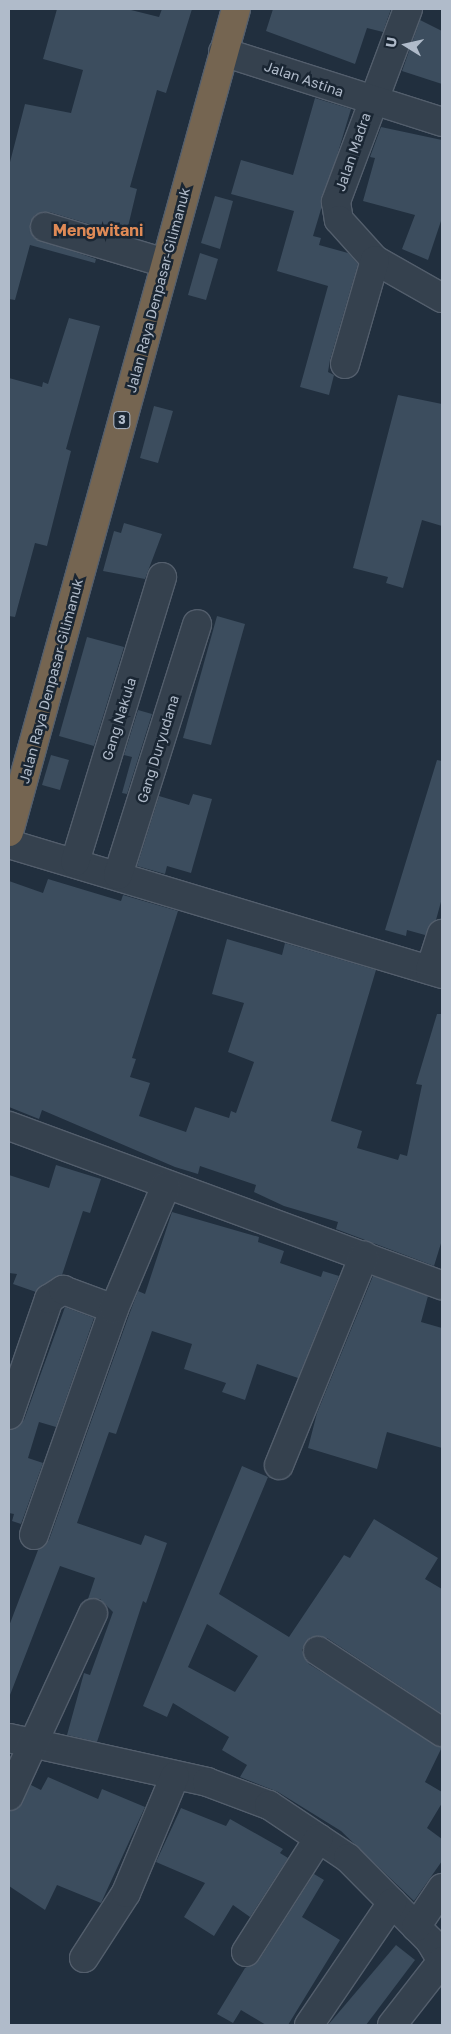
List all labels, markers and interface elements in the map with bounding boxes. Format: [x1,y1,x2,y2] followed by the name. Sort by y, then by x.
[381,20,431,70] north arrow
[381,36,400,49] text: U
[262,58,346,100] street label: Jalan Astina
[332,111,374,193] street label: Jalan Madra
[123,186,193,394] street label: Jalan Raya Denpasar-Gilimanuk
[53,220,143,240] district label: Mengwitani
[113,410,131,430] road number: 3
[16,577,86,785] street label: Jalan Raya Denpasar-Gilimanuk
[98,676,140,762] street label: Gang Nakula
[134,693,182,805] street label: Gang Duryudana

